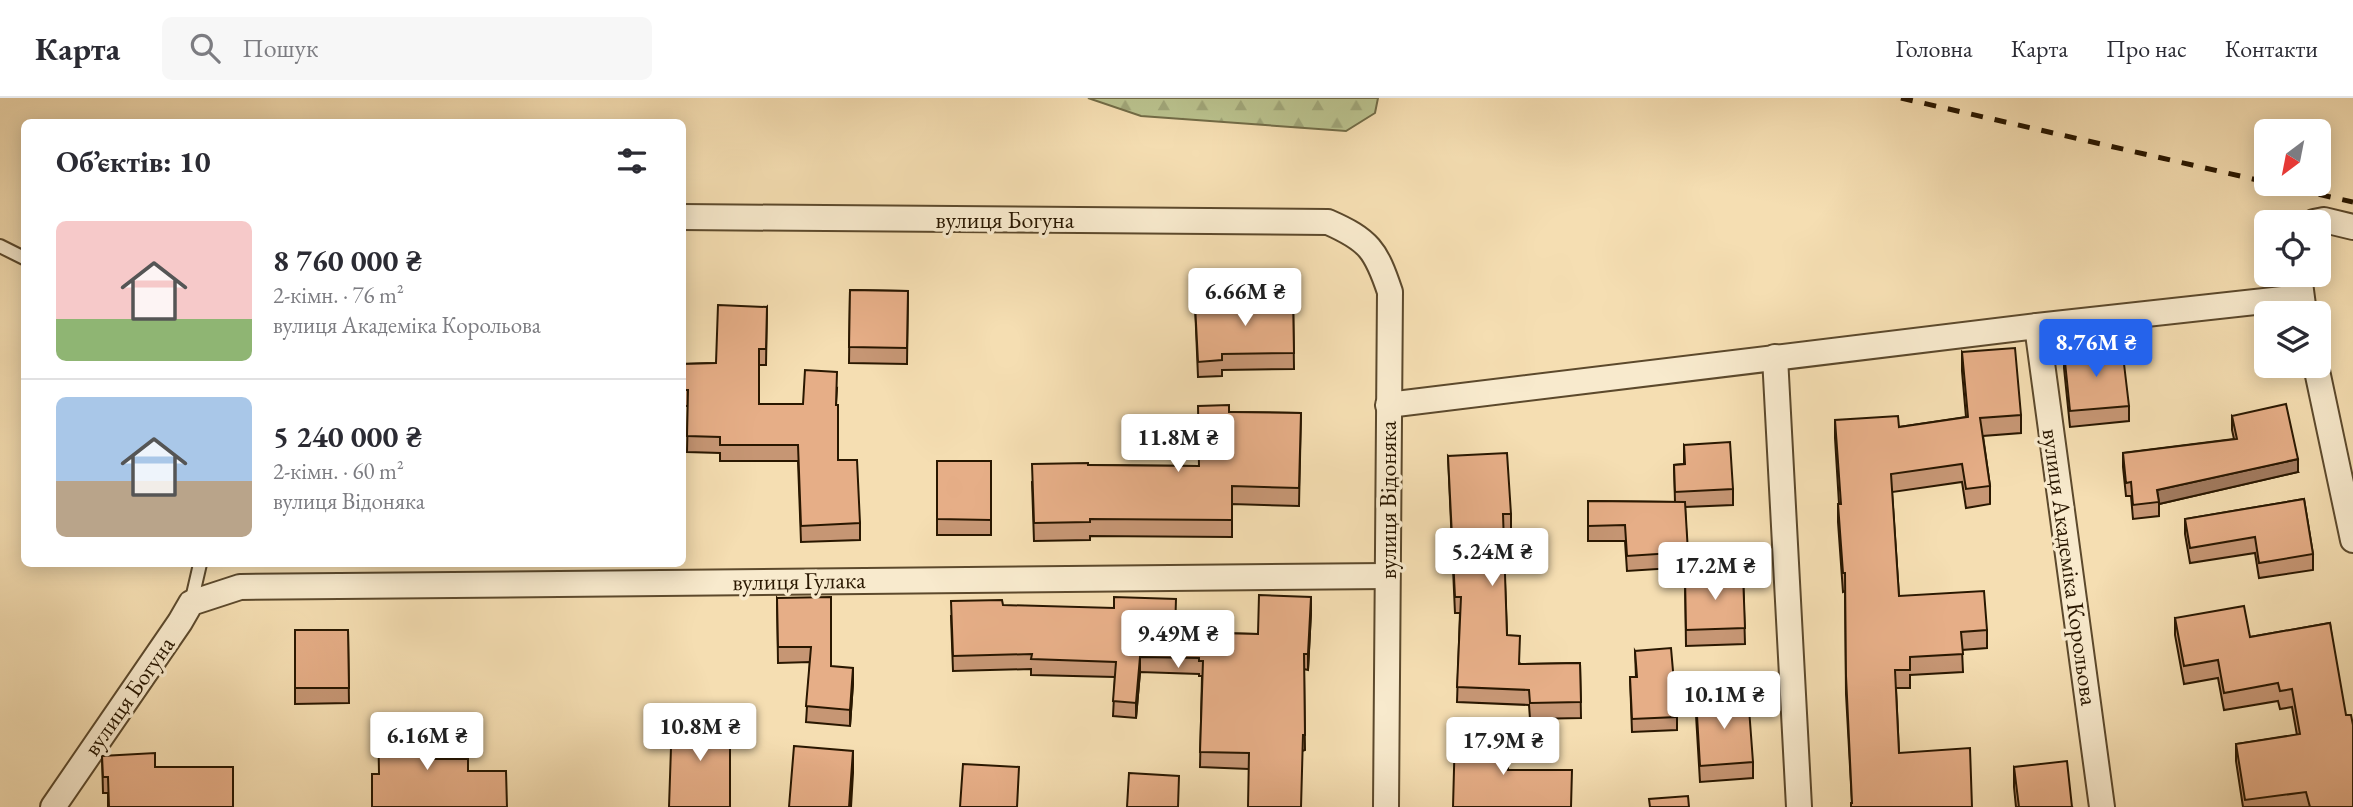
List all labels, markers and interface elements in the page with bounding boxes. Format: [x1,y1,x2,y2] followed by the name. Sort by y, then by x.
[162,17,652,80] search box
[35,27,120,70] text: Карта
[186,29,224,67] icon: search
[242,31,318,65] text: Пошук
[1895,33,1973,64] text: Головна
[2011,33,2068,64] text: Карта
[2106,33,2187,64] text: Про нас
[2225,33,2318,64] text: Контакти
[2254,119,2331,196] north arrow
[2254,119,2331,378] map controls
[56,142,211,181] text: Об’єктів: 10
[613,142,651,180] icon: filters
[936,204,1075,235] street label: вулиця Богуна
[2254,210,2331,287] button: locate
[273,241,422,280] text: 8 760 000 ₴
[112,249,196,333] icon: home
[1180,268,1310,328] pin: 6.66M ₴
[1204,276,1286,306] text: 6.66M ₴
[273,280,404,310] text: 2-кімн. · 76 m²
[2254,301,2331,378] button: layers
[273,310,541,340] text: вулиця Академіка Корольова
[2031,320,2161,379] pin: 8.76M ₴
[2055,327,2137,357] text: 8.76M ₴
[1113,414,1243,474] pin: 11.8M ₴
[273,417,422,456] text: 5 240 000 ₴
[1372,420,1403,579] street label: вулиця Відоняка
[1137,422,1219,452] text: 11.8M ₴
[112,425,196,509] icon: home
[2036,426,2105,708] street label: вулиця Академіка Корольова
[273,456,404,486] text: 2-кімн. · 60 m²
[273,486,425,516] text: вулиця Відоняка
[1427,528,1557,588] pin: 5.24M ₴
[1451,536,1533,566] text: 5.24M ₴
[1650,542,1780,602] pin: 17.2M ₴
[1674,550,1756,580] text: 17.2M ₴
[732,564,866,597] street label: вулиця Гулака
[1113,610,1243,670] pin: 9.49M ₴
[1137,618,1219,648] text: 9.49M ₴
[76,630,181,761] street label: вулиця Богуна
[1659,672,1789,731] pin: 10.1M ₴
[1683,679,1765,709] text: 10.1M ₴
[635,704,765,763] pin: 10.8M ₴
[659,711,741,741] text: 10.8M ₴
[362,712,492,772] pin: 6.16M ₴
[1438,718,1568,777] pin: 17.9M ₴
[386,720,468,750] text: 6.16M ₴
[1462,725,1544,755] text: 17.9M ₴

